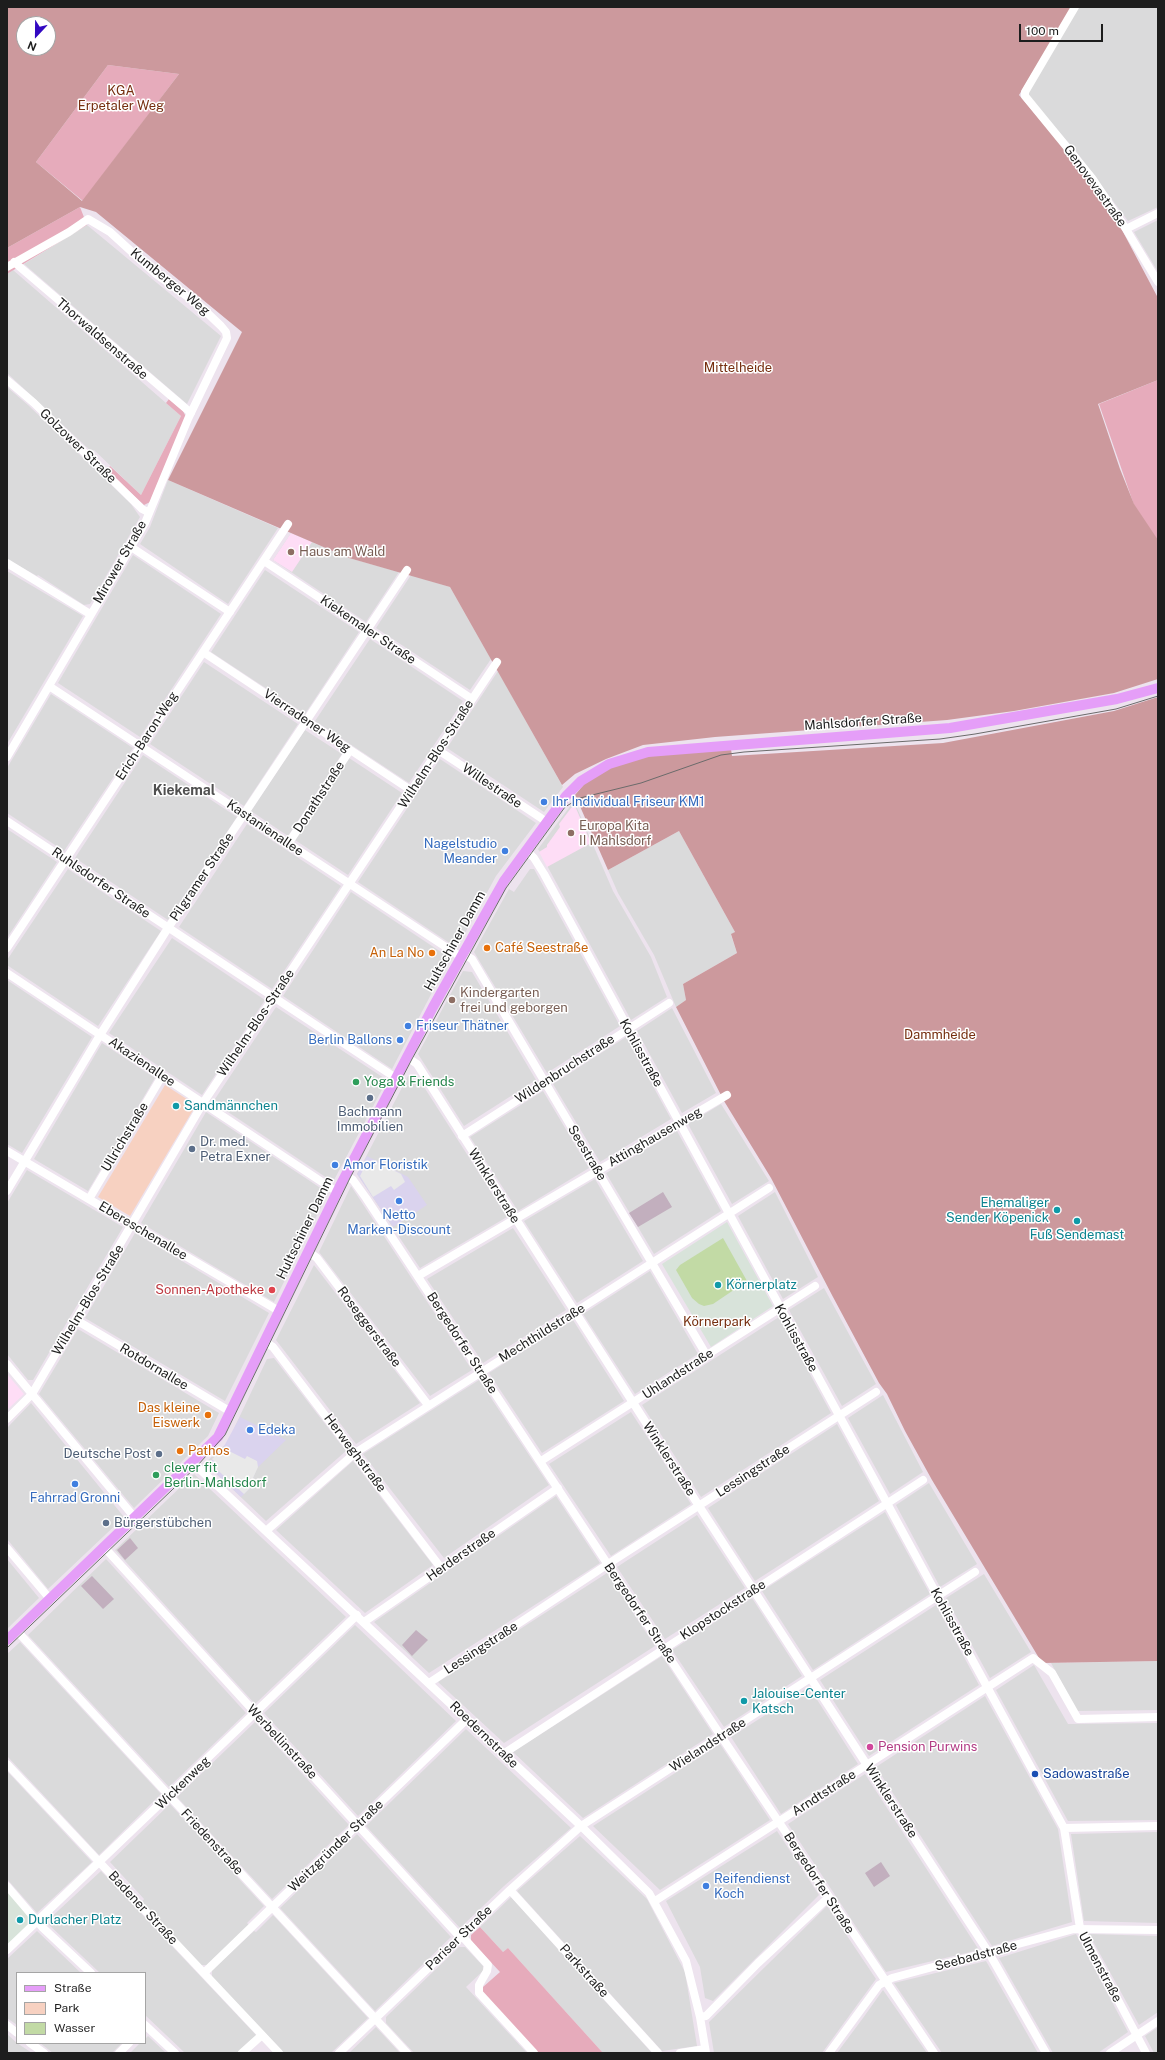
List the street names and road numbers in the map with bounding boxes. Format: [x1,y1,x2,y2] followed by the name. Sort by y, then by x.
[1060,142,1130,230] street label: Genovevastraße
[127,245,213,319] street label: Kumberger Weg
[53,295,151,383] street label: Thorwaldsenstraße
[36,405,120,487] street label: Golzower Straße
[90,518,150,606] street label: Mirower Straße
[317,592,419,668] street label: Kiekemaler Straße
[260,686,354,756] street label: Vierradener Weg
[113,689,181,783] street label: Erich-Baron-Weg
[395,697,477,811] street label: Wilhelm-Blos-Straße
[804,710,922,734] street label: Mahlsdorfer Straße
[290,758,348,836] street label: Donathstraße
[459,760,525,812] street label: Willestraße
[224,797,306,859] street label: Kastanienallee
[167,830,237,924] street label: Pilgramer Straße
[49,844,153,922] street label: Ruhlsdorfer Straße
[421,888,489,994] street label: Hultschiner Damm
[214,966,298,1080] street label: Wilhelm-Blos-Straße
[616,1016,666,1090] street label: Kohlisstraße
[512,1031,618,1107] street label: Wildenbruchstraße
[106,1034,178,1090] street label: Akazienallee
[98,1100,152,1174] street label: Ullrichstraße
[605,1104,705,1170] street label: Attinghausenweg
[564,1122,610,1184] street label: Seestraße
[465,1146,523,1226] street label: Winklerstraße
[273,1174,337,1282] street label: Hultschiner Damm
[96,1198,190,1264] street label: Ebereschenallee
[49,1242,127,1358] street label: Wilhelm-Blos-Straße
[334,1284,404,1370] street label: Roseggerstraße
[423,1289,501,1397] street label: Bergedorfer Straße
[496,1300,588,1366] street label: Mechthildstraße
[771,1301,821,1375] street label: Kohlisstraße
[117,1340,191,1394] street label: Rotdornallee
[640,1345,716,1403] street label: Uhlandstraße
[321,1411,389,1495] street label: Herweghstraße
[639,1419,699,1499] street label: Winklerstraße
[713,1441,793,1501] street label: Lessingstraße
[423,1525,499,1585] street label: Herderstraße
[601,1560,679,1666] street label: Bergedorfer Straße
[677,1577,769,1643] street label: Klopstockstraße
[927,1585,977,1659] street label: Kohlisstraße
[441,1618,521,1678] street label: Lessingstraße
[446,1698,522,1772] street label: Roedernstraße
[243,1701,321,1783] street label: Werbellinstraße
[667,1715,749,1775] street label: Wielandstraße
[153,1753,213,1813] street label: Wickenweg
[861,1761,921,1841] street label: Winklerstraße
[789,1767,859,1819] street label: Arndtstraße
[285,1797,387,1895] street label: Weitzgründer Straße
[177,1806,247,1878] street label: Friedenstraße
[780,1829,858,1937] street label: Bergedorfer Straße
[105,1868,181,1948] street label: Badener Straße
[423,1902,495,1974] street label: Pariser Straße
[1075,1929,1125,2005] street label: Ulmenstraße
[933,1938,1019,1974] street label: Seebadstraße
[556,1941,612,2001] street label: Parkstraße

